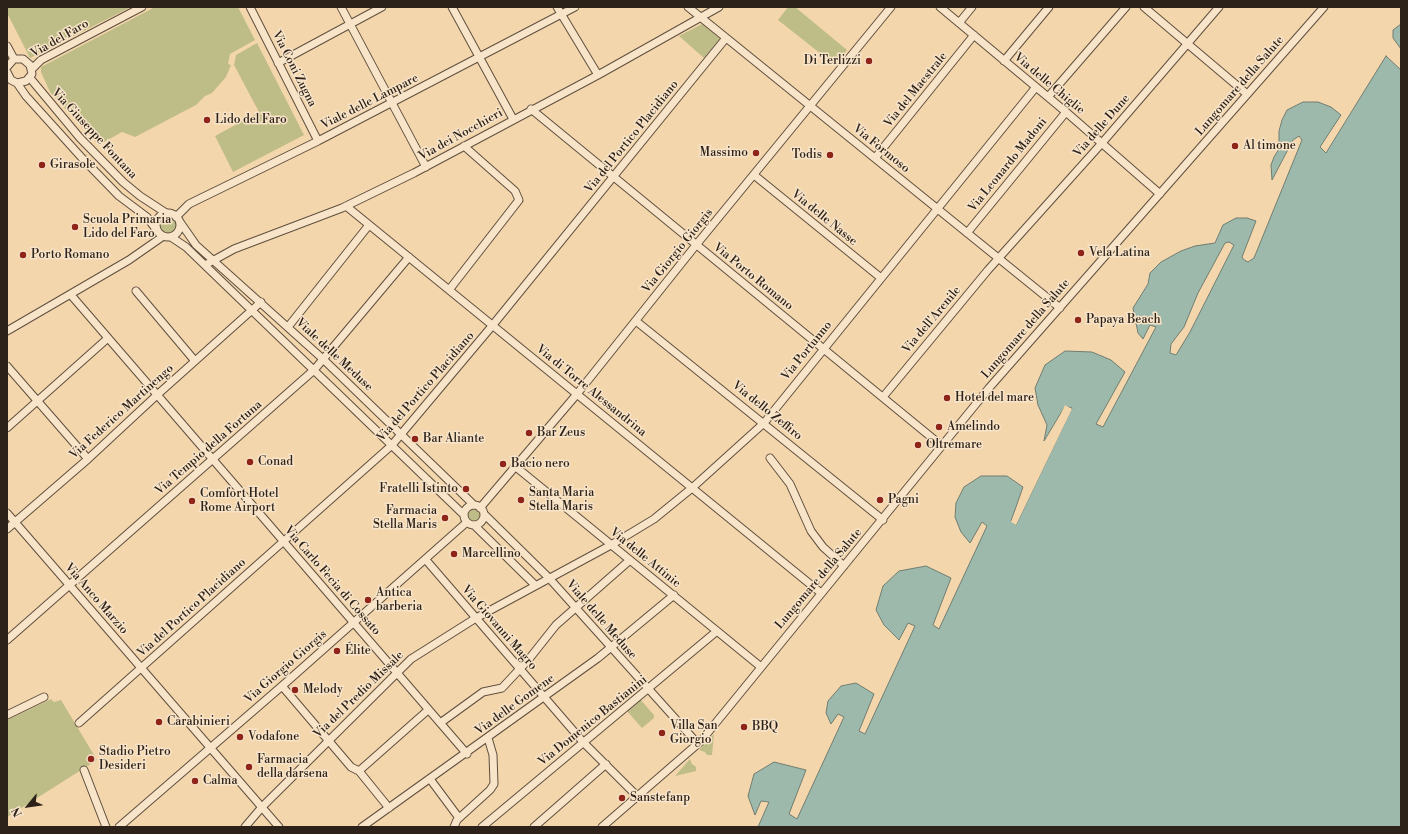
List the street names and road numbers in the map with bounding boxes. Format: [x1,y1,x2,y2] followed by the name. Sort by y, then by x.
[29,17,91,61] street label: Via del Faro
[269,29,319,109] street label: Via Coni Zugna
[1193,33,1287,139] street label: Lungomare della Salute
[881,50,951,130] street label: Via del Maestrale
[1011,50,1087,118] street label: Via delle Chiglie
[319,71,421,133] street label: Viale delle Lampare
[582,78,682,196] street label: Via del Portico Placidiano
[48,86,140,182] street label: Via Giuseppe Fontana
[1071,92,1133,160] street label: Via delle Dune
[416,106,506,164] street label: Via dei Nocchieri
[966,115,1050,215] street label: Via Leonardo Madoni
[850,122,912,176] street label: Via Formoso
[788,187,860,249] street label: Via delle Nasse
[640,206,716,296] street label: Via Giorgio Giorgis
[710,240,796,314] street label: Via Porto Romano
[979,276,1073,382] street label: Lungomare della Salute
[900,284,964,356] street label: Via dell'Arenile
[292,316,376,394] street label: Viale delle Meduse
[779,318,835,384] street label: Via Portunno
[374,329,478,445] street label: Via del Portico Placidiano
[533,342,649,440] street label: Via di Torre Alessandrina
[67,362,177,462] street label: Via Federico Martinengo
[729,378,805,444] street label: Via dello Zeffiro
[153,398,265,498] street label: Via Tempio della Fortuna
[281,524,383,638] street label: Via Carlo Fecia di Cossato
[607,525,683,591] street label: Via delle Attinie
[773,526,865,632] street label: Lungomare della Salute
[135,555,249,661] street label: Via del Portico Placidiano
[61,561,131,637] street label: Via Anco Marzio
[563,577,639,663] street label: Viale delle Meduse
[458,583,540,673] street label: Via Giovanni Magro
[242,627,330,707] street label: Via Giorgio Giorgis
[311,648,407,742] street label: Via del Predio Missale
[473,671,557,739] street label: Via delle Gomene
[536,673,650,769] street label: Via Domenico Bastianini

